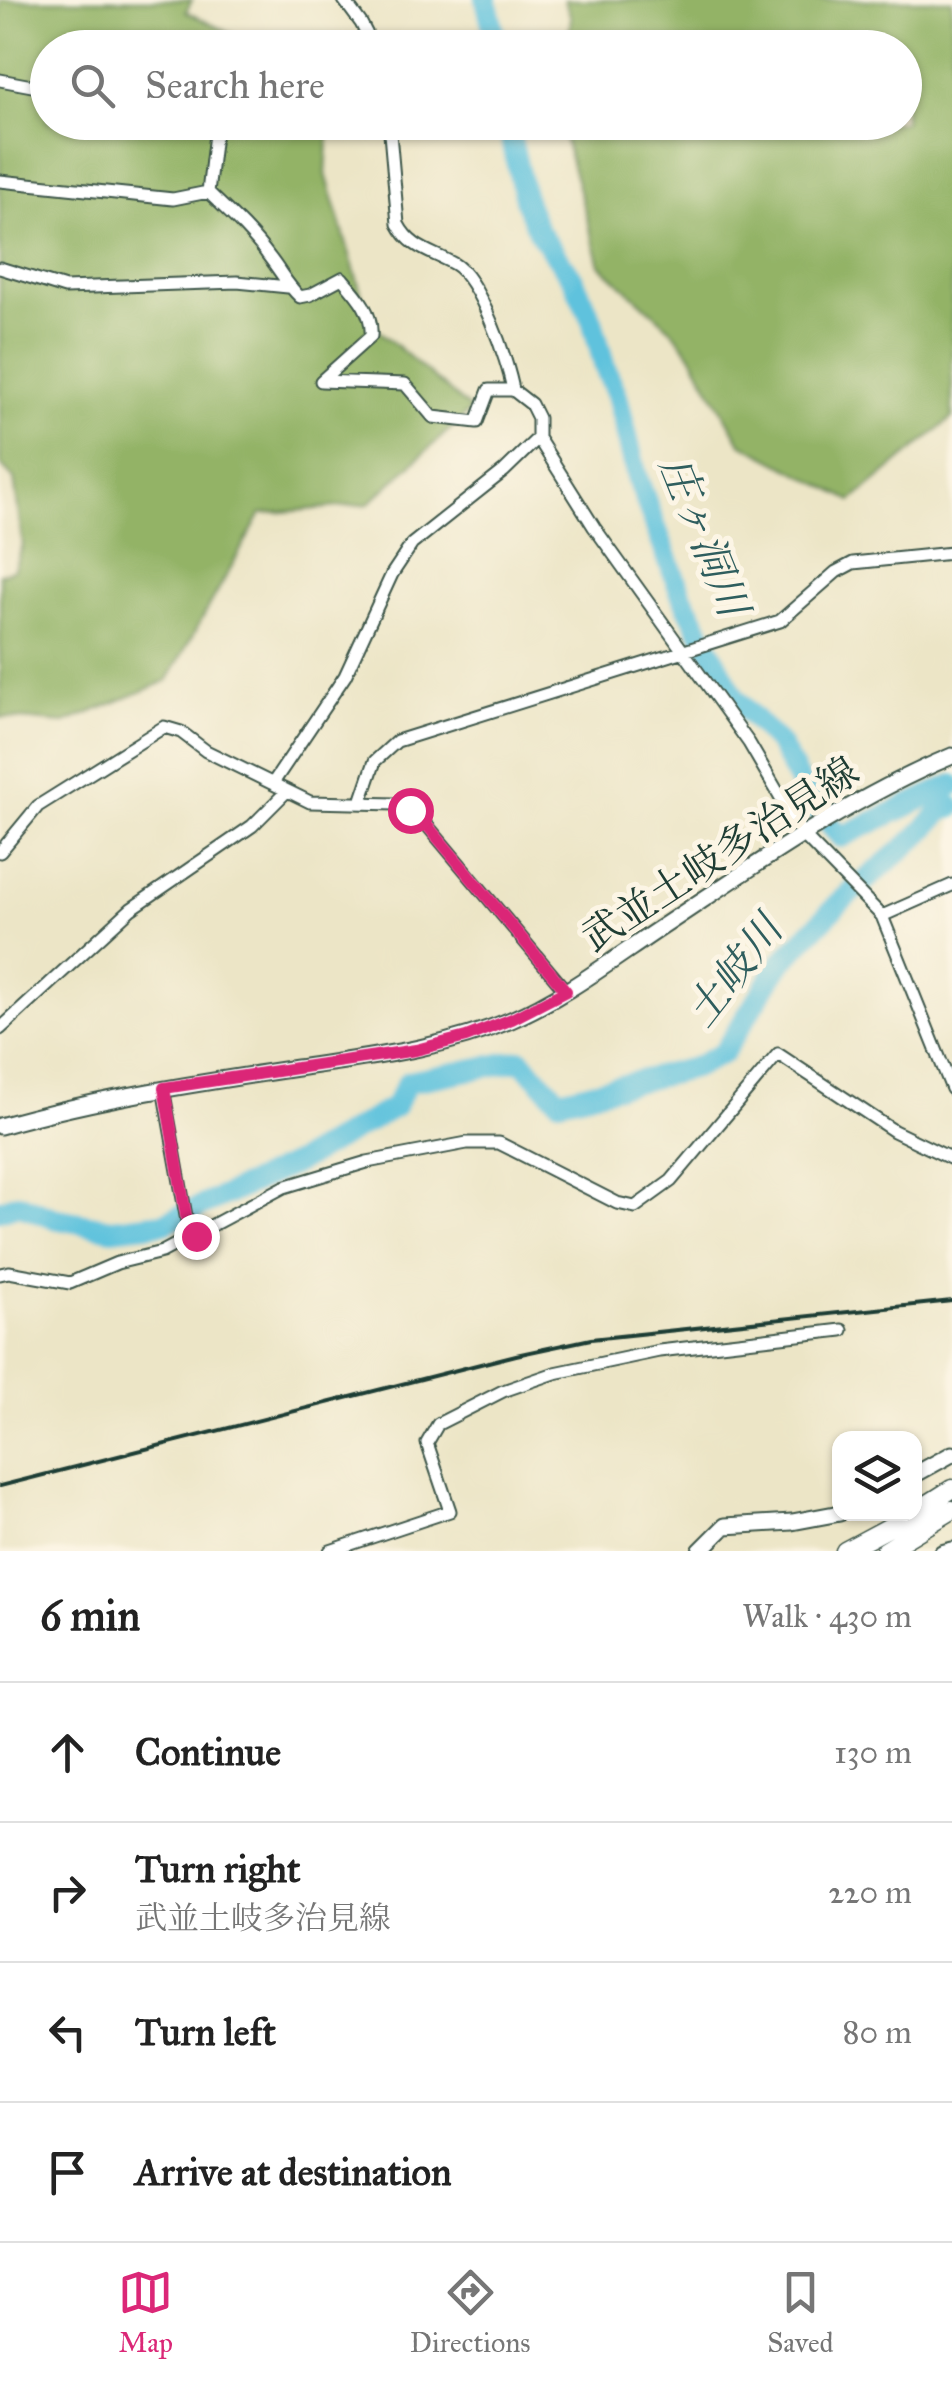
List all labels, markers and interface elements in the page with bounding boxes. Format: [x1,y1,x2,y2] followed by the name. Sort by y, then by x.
[30,30,922,140] search box
[65,58,120,113] icon: search
[145,62,325,108] text: Search here
[648,448,761,627] water label: 庄ヶ洞川
[572,746,868,962] street label: 武並土岐多治見線
[388,788,434,834] route start
[675,902,796,1037] water label: 土岐川
[174,1214,220,1260] route end
[832,1431,922,1521] map controls
[832,1431,922,1521] button: layers
[40,1590,140,1642] text: 6 min
[742,1597,912,1636] text: Walk · 430 m
[40,1725,95,1780] icon: ahead
[135,1729,281,1775] text: Continue
[834,1733,912,1772] text: 130 m
[135,1846,301,1892] text: Turn right
[40,1865,95,1920] icon: right
[828,1873,912,1912] text: 220 m
[135,1899,391,1938] text: 武並土岐多治見線
[40,2005,95,2060] icon: left
[135,2009,276,2055] text: Turn left
[843,2013,912,2052] text: 80 m
[40,2145,95,2200] icon: arrive
[135,2149,452,2195] text: Arrive at destination
[118,2265,173,2360] tab: Map
[410,2265,531,2360] tab: Directions
[767,2265,834,2360] tab: Saved

